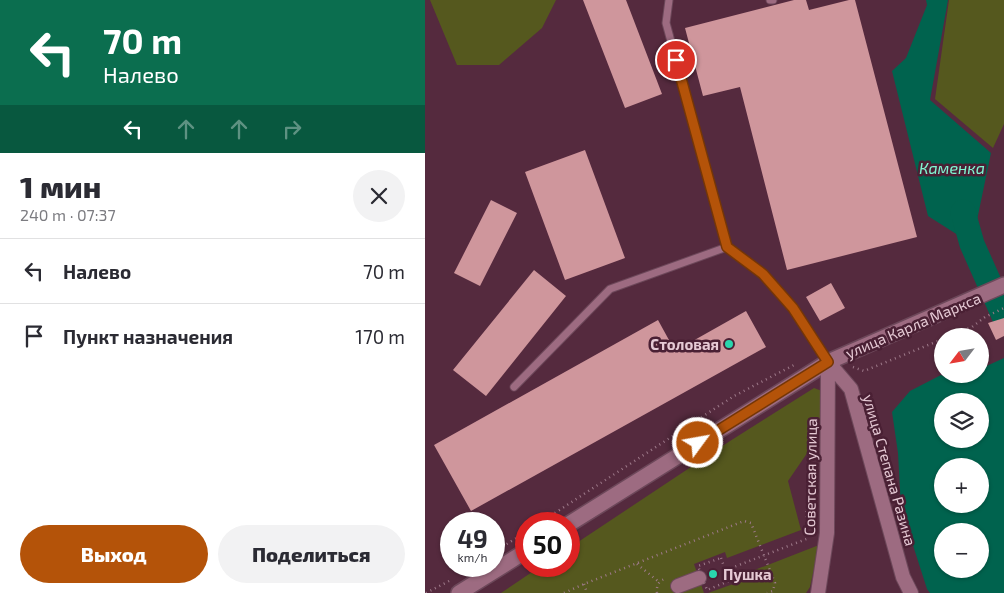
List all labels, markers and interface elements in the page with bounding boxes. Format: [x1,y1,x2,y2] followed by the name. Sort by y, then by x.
[103,19,182,61] text: 70 m
[20,20,85,85] icon: left
[655,39,697,81] pin
[662,46,690,74] icon: arrive
[103,61,179,87] text: Налево
[119,115,147,143] icon: left
[172,115,200,143] icon: ahead
[225,115,253,143] icon: ahead
[278,115,306,143] icon: right
[919,158,985,177] water label: Каменка
[20,168,101,204] text: 1 мин
[353,170,405,222] button: close
[20,205,116,224] text: 240 m · 07:37
[20,257,48,285] icon: left
[63,260,131,283] text: Налево
[363,260,405,283] text: 70 m
[843,288,984,363] street label: улица Карла Маркса
[20,322,48,350] icon: arrive
[63,325,233,348] text: Пункт назначения
[355,325,405,348] text: 170 m
[934,328,989,382] north arrow
[934,328,989,578] map controls
[650,335,719,353] place label: Столовая
[723,338,735,350] marker: Столовая
[859,392,920,548] street label: улица Степана Разина
[934,393,989,448] button: layers
[671,416,723,468] position arrow
[800,418,821,536] street label: Советская улица
[934,458,989,513] button: +
[515,512,580,577] speed limit sign: 50
[457,523,488,553] text: 49
[934,523,989,578] button: −
[20,525,208,583] button: Выход
[218,525,405,583] button: Поделиться
[458,550,487,564] text: km/h
[723,565,772,583] place label: Пушка
[707,568,719,580] marker: Пушка

